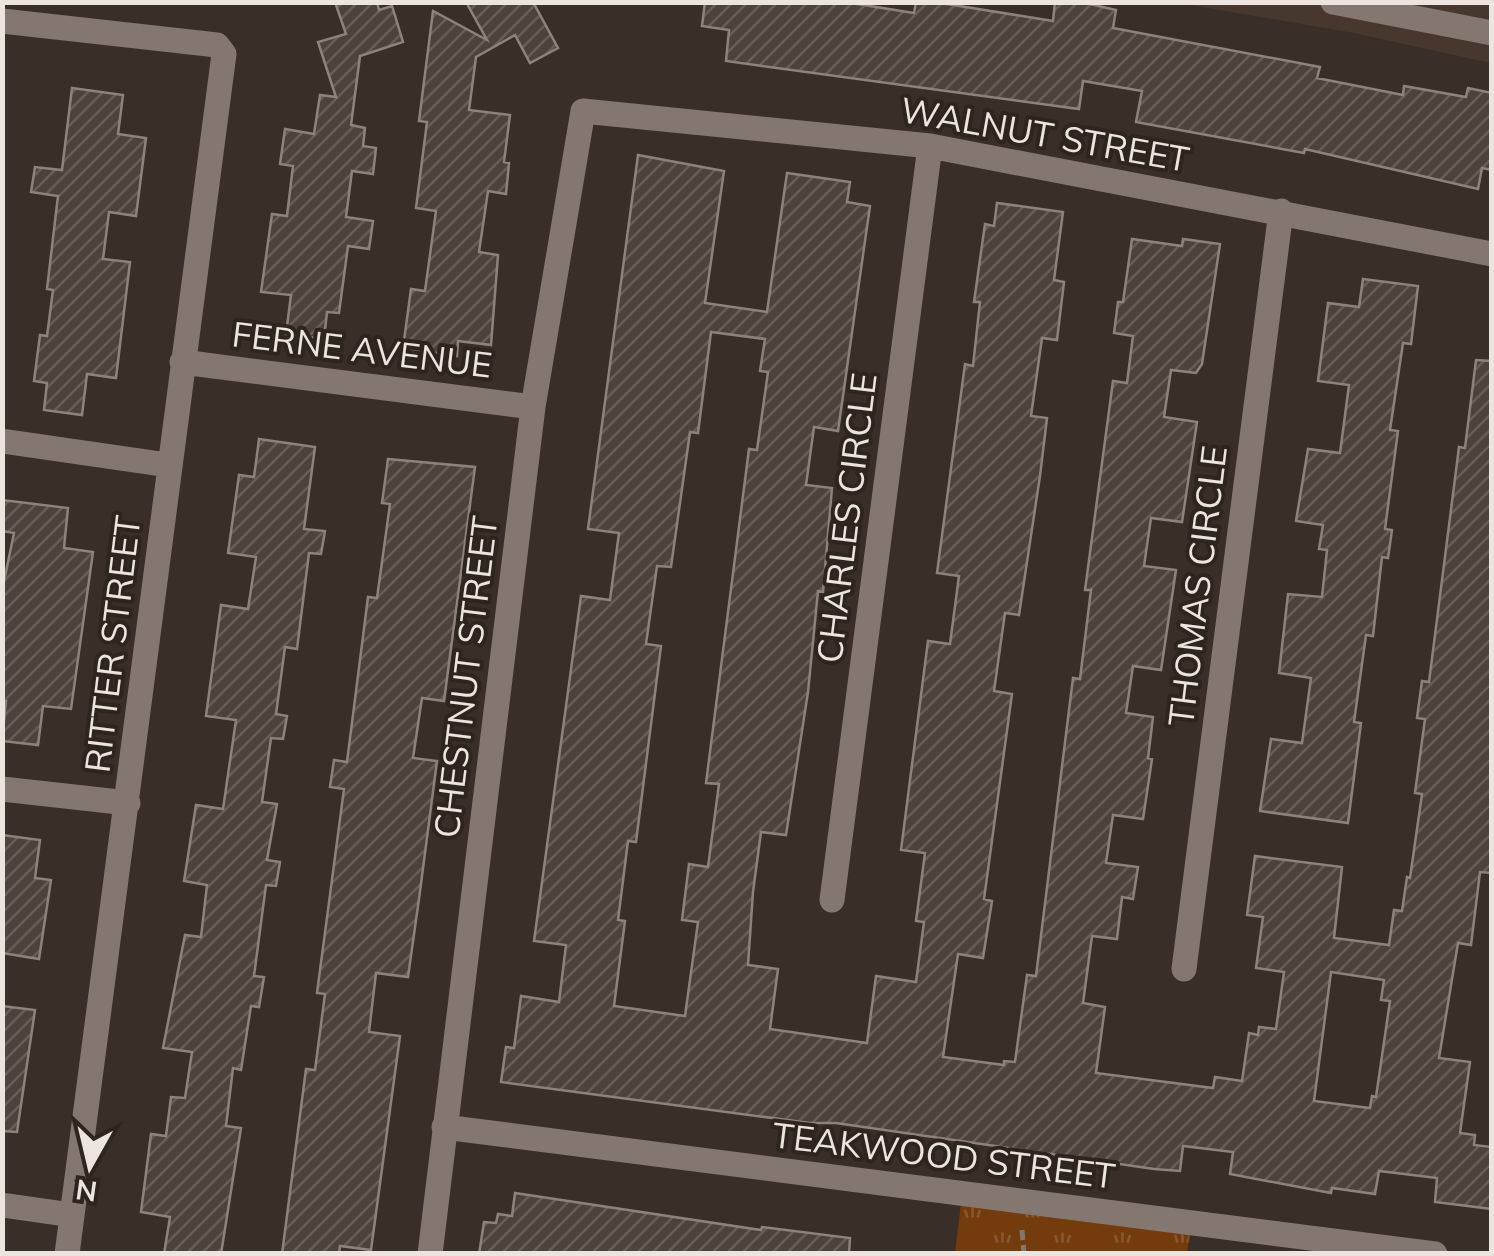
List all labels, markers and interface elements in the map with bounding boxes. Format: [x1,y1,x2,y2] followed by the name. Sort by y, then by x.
[897,87,1193,181] street label: WALNUT STREET
[230,311,494,387] street label: FERNE AVENUE
[806,371,886,665] street label: CHARLES CIRCLE
[1158,443,1236,729] street label: THOMAS CIRCLE
[74,513,150,775] street label: RITTER STREET
[423,514,507,840] street label: CHESTNUT STREET
[770,1112,1118,1198] street label: TEAKWOOD STREET
[40,1116,140,1216] north arrow
[74,1172,99,1210] text: N

